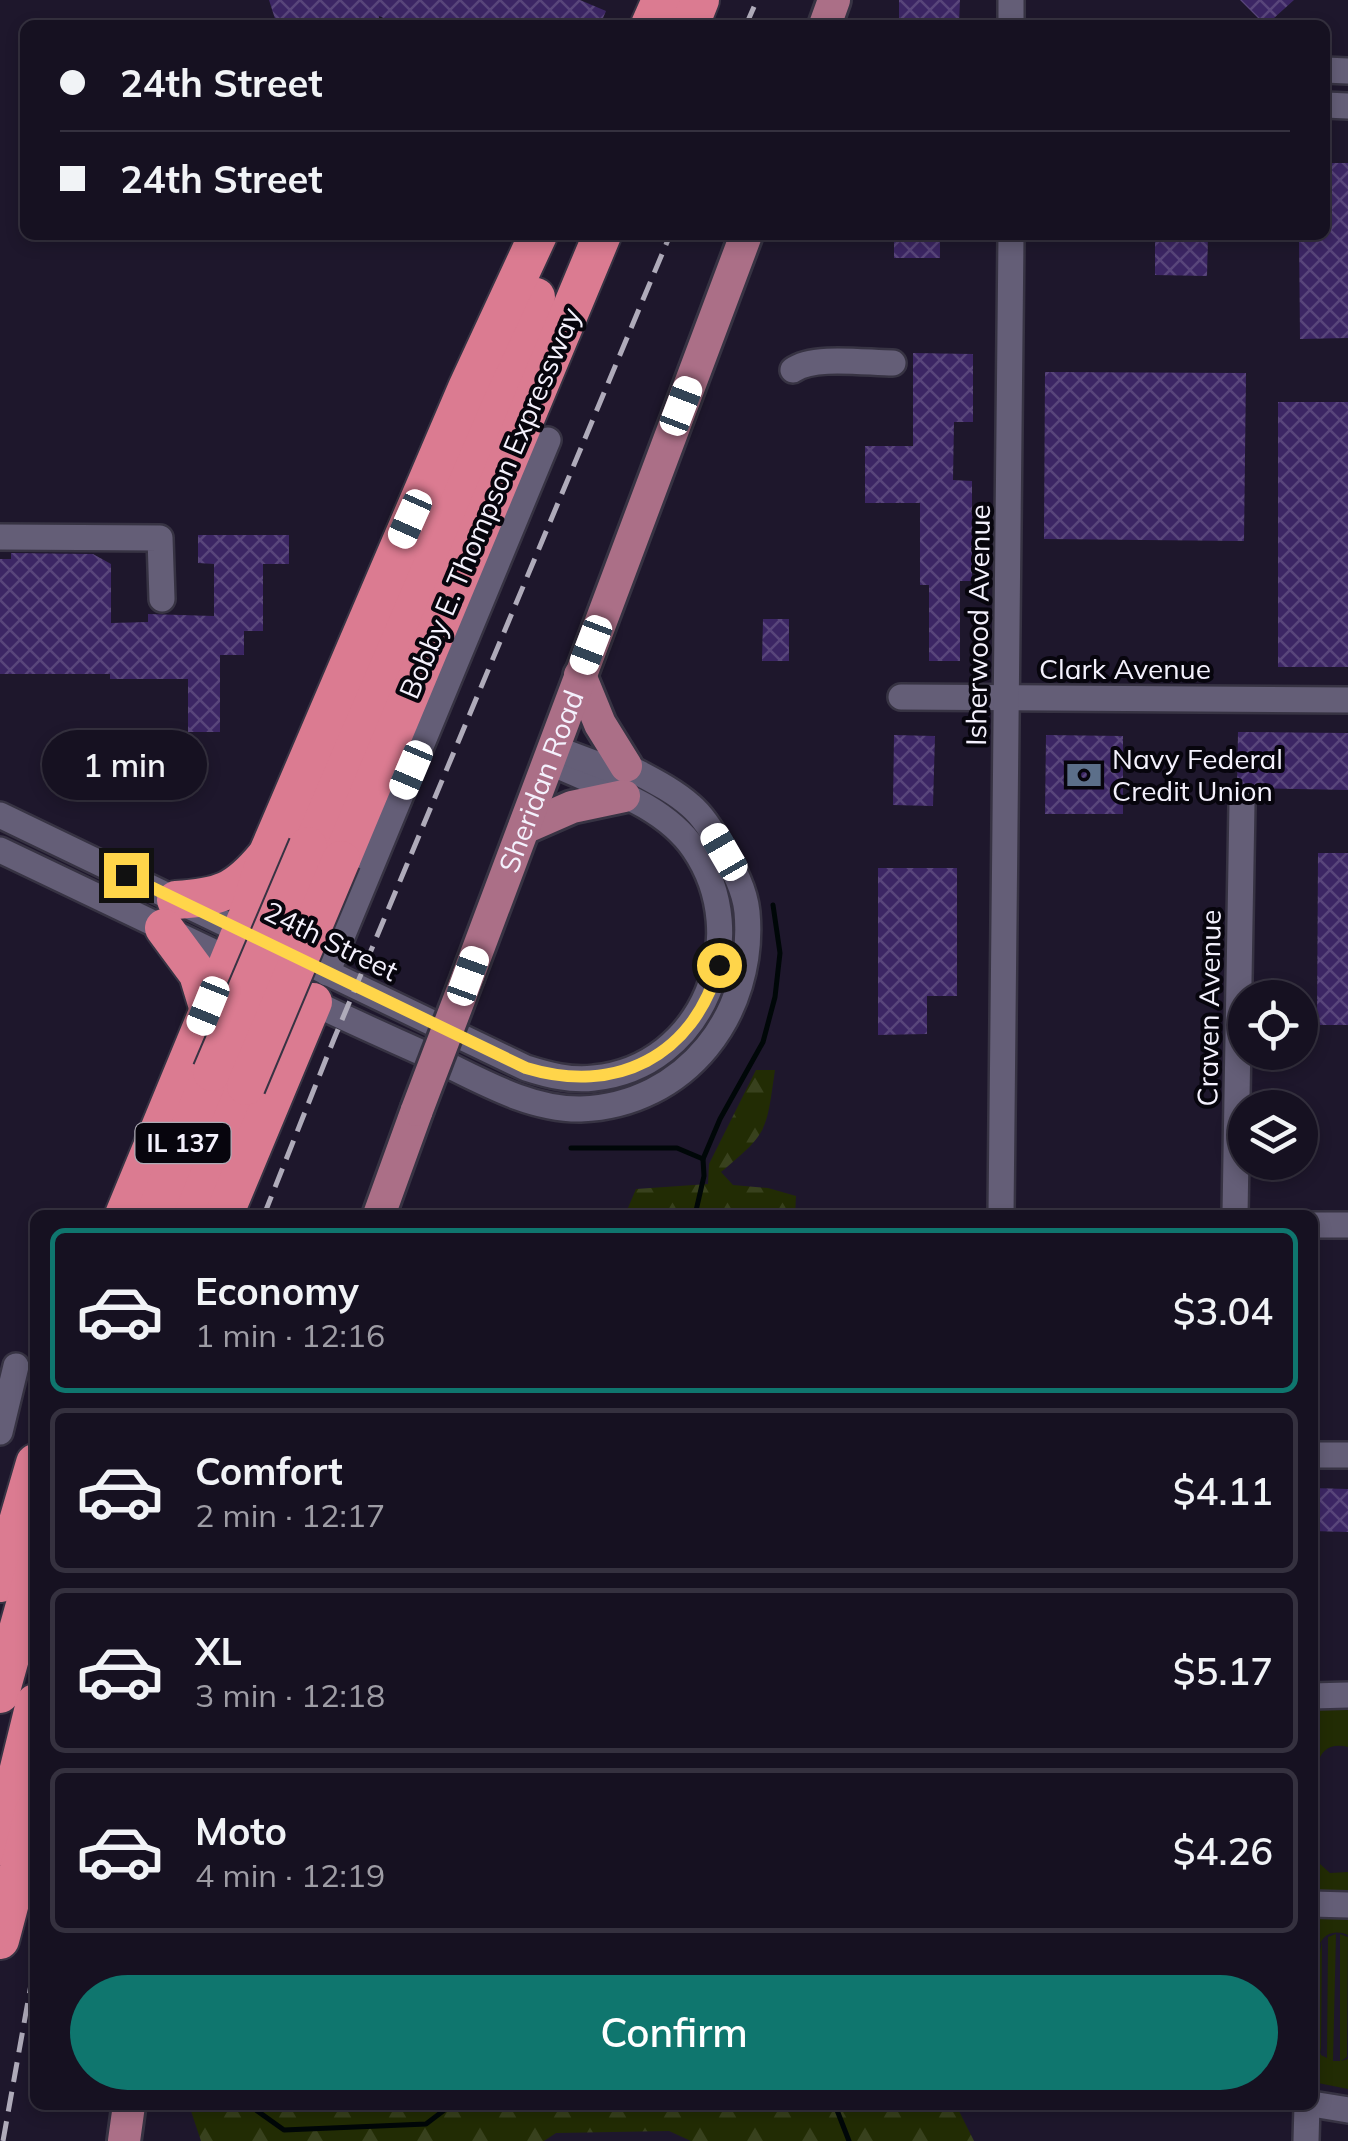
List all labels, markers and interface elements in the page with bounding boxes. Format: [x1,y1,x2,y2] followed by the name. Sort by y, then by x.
[120,59,323,107] text: 24th Street
[120,155,323,203] text: 24th Street
[391,302,588,704] street label: Bobby E. Thompson Expressway
[656,373,706,439] car
[384,485,436,553] car
[958,504,997,746] street label: Isherwood Avenue
[566,612,616,678] car
[1039,651,1211,686] street label: Clark Avenue
[490,685,591,877] street label: Sheridan Road
[44,730,208,800] callout: 1 min
[385,737,437,803] car
[1112,741,1283,808] place label: Navy Federal Credit Union
[83,745,166,785] text: 1 min
[1065,756,1103,794] bank icon: Navy Federal Credit Union
[696,819,752,885] car
[104,853,149,898] route end
[259,893,404,988] street label: 24th Street
[1189,909,1228,1107] street label: Craven Avenue
[444,943,492,1009] car
[697,943,742,988] route start
[183,973,233,1039] car
[1228,980,1318,1180] map controls
[1228,980,1318,1070] button: locate
[1228,1090,1318,1180] button: layers
[136,1123,230,1163] road number: IL 137
[75,1266,165,1356] icon: car
[195,1267,359,1315] text: Economy
[1173,1287,1273,1335] text: $3.04
[195,1315,385,1355] text: 1 min · 12:16
[75,1446,165,1536] icon: car
[195,1447,343,1495] text: Comfort
[1173,1467,1273,1515] text: $4.11
[195,1495,385,1535] text: 2 min · 12:17
[75,1626,165,1716] icon: car
[195,1627,242,1675] text: XL
[1173,1647,1273,1695] text: $5.17
[195,1675,385,1715] text: 3 min · 12:18
[75,1806,165,1896] icon: car
[195,1807,287,1855] text: Moto
[1173,1827,1273,1875] text: $4.26
[195,1855,385,1895] text: 4 min · 12:19
[70,1975,1278,2090] button: Confirm

